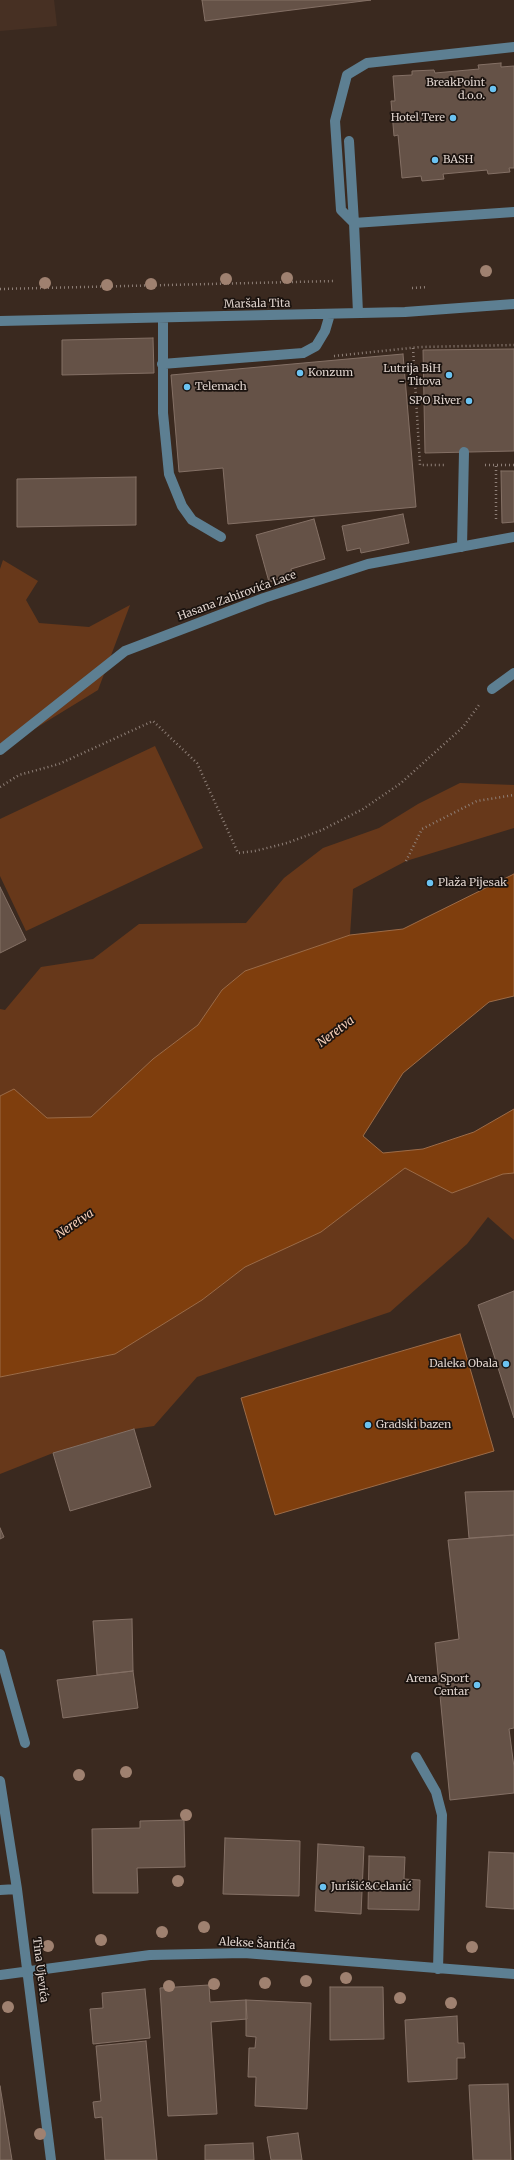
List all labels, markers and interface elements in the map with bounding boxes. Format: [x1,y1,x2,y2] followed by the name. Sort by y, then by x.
[426,76,485,102] place label: BreakPoint d.o.o.
[488,84,498,94] marker: BreakPoint d.o.o.
[391,111,445,125] place label: Hotel Tere
[448,113,458,123] marker: Hotel Tere
[443,153,473,167] place label: BASH
[430,155,440,165] marker: BASH
[224,297,290,311] street label: Maršala Tita
[383,362,441,388] place label: Lutrija BiH - Titova
[308,366,353,380] place label: Konzum
[295,368,305,378] marker: Konzum
[444,370,454,380] marker: Lutrija BiH - Titova
[195,380,247,394] place label: Telemach
[182,382,192,392] marker: Telemach
[409,394,461,408] place label: SPO River
[464,396,474,406] marker: SPO River
[176,568,298,624] street label: Hasana Zahirovića Lace
[438,876,507,890] place label: Plaža Pijesak
[425,878,435,888] marker: Plaža Pijesak
[315,1013,357,1051] water label: Neretva
[53,1206,97,1242] water label: Neretva
[429,1357,498,1371] place label: Daleka Obala
[501,1359,511,1369] marker: Daleka Obala
[376,1418,451,1432] place label: Gradski bazen
[363,1420,373,1430] marker: Gradski bazen
[406,1672,469,1698] place label: Arena Sport Centar
[472,1680,482,1690] marker: Arena Sport Centar
[331,1880,411,1894] place label: Jurišić&Celanić
[318,1882,328,1892] marker: Jurišić&Celanić
[218,1935,296,1953] street label: Alekse Šantića
[29,1937,51,2003] street label: Tina Ujevića

